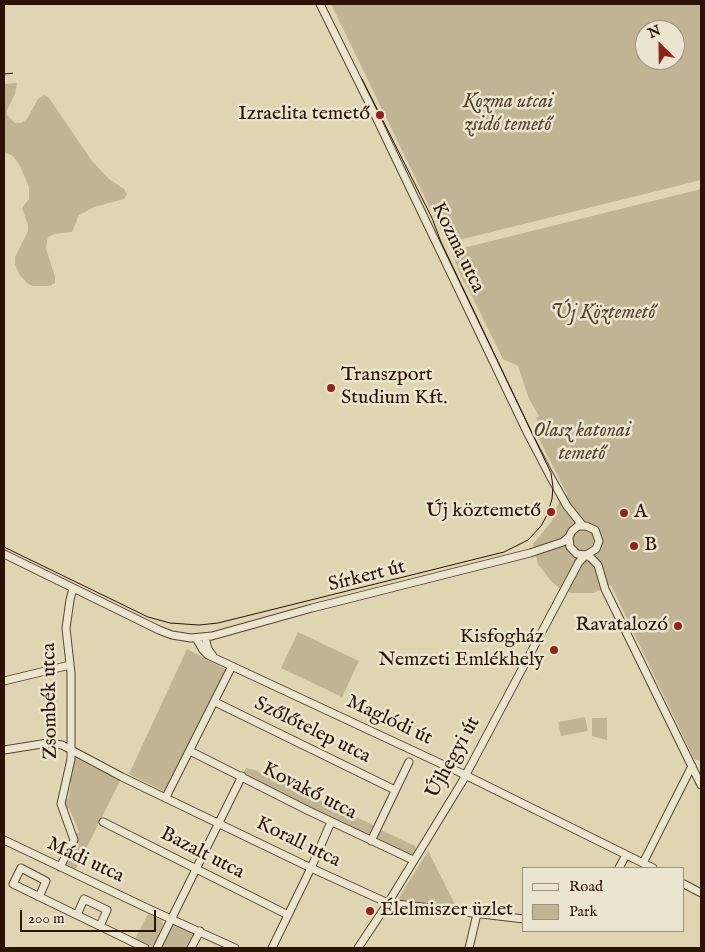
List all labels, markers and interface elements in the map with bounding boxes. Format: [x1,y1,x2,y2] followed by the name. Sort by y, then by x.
[635,20,685,70] north arrow
[645,21,664,43] text: N
[463,91,553,138] park label: Kozma utcai zsidó temető
[238,103,370,127] place label: Izraelita temető
[374,109,386,121] marker: Izraelita temető
[425,199,489,297] street label: Kozma utca
[550,302,656,326] park label: Új Köztemető
[341,364,447,411] place label: Transzport Studium Kft.
[325,382,337,394] marker: Transzport Studium Kft.
[533,420,631,467] park label: Olasz katonai temető
[426,500,541,524] place label: Új köztemető
[634,501,648,525] place label: A
[545,506,557,518] marker: Új köztemető
[618,507,630,519] marker: A
[644,534,657,558] place label: B
[628,540,640,552] marker: B
[326,556,408,598] street label: Sírkert út
[575,614,668,638] place label: Ravatalozó
[672,620,684,632] marker: Ravatalozó
[378,626,544,673] place label: Kisfogház Nemzeti Emlékhely
[38,642,64,760] street label: Zsombék utca
[548,644,560,656] marker: Kisfogház Nemzeti Emlékhely
[342,691,436,751] street label: Maglódi út
[250,692,374,770] street label: Szőlőtelep utca
[422,713,486,803] street label: Újhegyi út
[258,758,360,826] street label: Kovakő utca
[252,812,344,874] street label: Korall utca
[156,823,248,885] street label: Bazalt utca
[43,833,127,889] street label: Mádi utca
[522,867,685,932] legend
[569,877,603,896] text: Road
[380,899,513,923] place label: Élelmiszer üzlet
[22,900,159,932] scale bar
[569,902,598,921] text: Park
[364,905,376,917] marker: Élelmiszer üzlet
[28,909,65,928] text: 200 m

